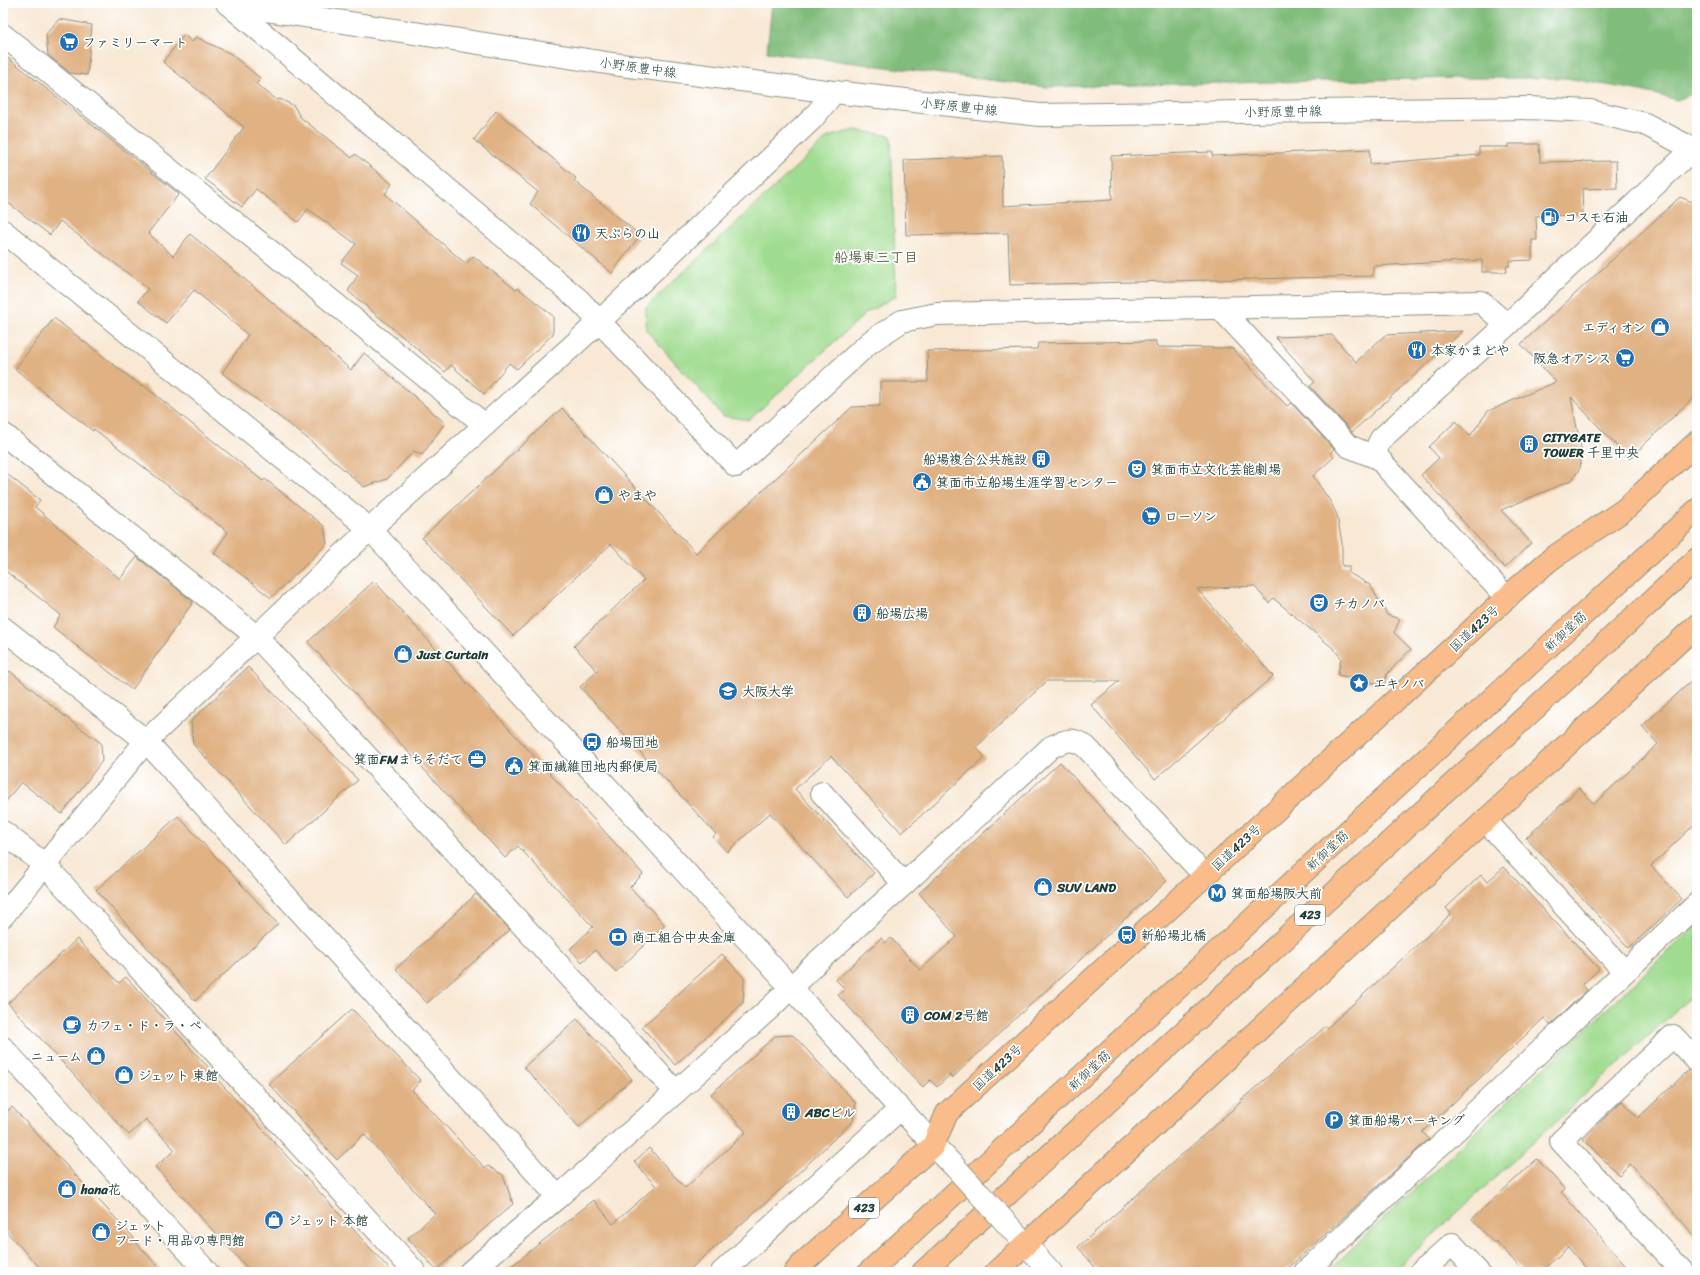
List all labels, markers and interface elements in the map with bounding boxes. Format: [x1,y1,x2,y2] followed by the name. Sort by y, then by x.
[58,31,80,53] supermarket icon: ファミリーマート
[83,31,188,54] place label: ファミリーマート
[598,51,679,84] street label: 小野原豊中線
[919,91,1000,122] street label: 小野原豊中線
[1244,99,1323,124] street label: 小野原豊中線
[1539,206,1561,228] fuel station icon: コスモ石油
[1564,206,1628,229] place label: コスモ石油
[570,222,592,244] restaurant icon: 天ぷらの山
[595,222,660,245] place label: 天ぷらの山
[834,245,918,270] district label: 船場東三丁目
[1582,316,1646,339] place label: エディオン
[1649,316,1671,338] shop icon: エディオン
[1406,339,1428,361] restaurant icon: 本家かまどや
[1431,339,1510,362] place label: 本家かまどや
[1533,347,1611,370] place label: 阪急オアシス
[1614,347,1636,369] supermarket icon: 阪急オアシス
[1542,426,1639,464] place label: CITYGATE TOWER 千里中央
[1518,433,1540,455] building icon: CITYGATE TOWER 千里中央
[923,448,1027,471] place label: 船場複合公共施設
[1030,448,1052,470] building icon: 船場複合公共施設
[1126,458,1148,480] theatre icon: 箕面市立文化芸能劇場
[1151,458,1281,481] place label: 箕面市立文化芸能劇場
[911,471,933,493] public building icon: 箕面市立船場生涯学習センター
[936,471,1118,494] place label: 箕面市立船場生涯学習センター
[593,484,615,506] shop icon: やまや
[618,484,657,507] place label: やまや
[1140,505,1162,527] supermarket icon: ローソン
[1165,505,1217,528] place label: ローソン
[1308,592,1330,614] theatre icon: チカノバ
[1333,592,1385,615] place label: チカノバ
[1444,599,1505,658] street label: 国道423号
[851,602,873,624] building icon: 船場広場
[876,602,928,625] place label: 船場広場
[1538,605,1592,658] street label: 新御堂筋
[392,643,414,665] shop icon: Just Curtain
[416,643,489,666] place label: Just Curtain
[1348,672,1370,694] place icon: エキノバ
[1373,672,1424,695] place label: エキノバ
[717,680,739,702] school or university icon: 大阪大学
[742,680,794,703] place label: 大阪大学
[581,731,603,753] bus stop icon: 船場団地
[606,731,658,754] place label: 船場団地
[354,748,463,771] place label: 箕面FMまちそだて
[466,748,488,770] office icon: 箕面FMまちそだて
[503,755,525,777] public building icon: 箕面繊維団地内郵便局
[528,755,658,778] place label: 箕面繊維団地内郵便局
[1206,818,1267,877] street label: 国道423号
[1300,824,1354,877] street label: 新御堂筋
[1032,876,1054,898] shop icon: SUV LAND
[1056,876,1116,899] place label: SUV LAND
[1206,882,1228,904] metro station icon: 箕面船場阪大前
[1231,882,1322,905] place label: 箕面船場阪大前
[1295,905,1325,925] road number: 423
[1116,924,1138,946] bus stop icon: 新船場北橋
[1141,924,1206,947] place label: 新船場北橋
[607,926,629,948] bank icon: 商工組合中央金庫
[632,926,736,949] place label: 商工組合中央金庫
[899,1004,921,1026] building icon: COM 2号館
[923,1004,989,1027] place label: COM 2号館
[61,1014,83,1036] cafe icon: カフェ・ド・ラ・ぺ
[86,1014,202,1037] place label: カフェ・ド・ラ・ぺ
[967,1038,1028,1097] street label: 国道423号
[1062,1044,1116,1097] street label: 新御堂筋
[31,1045,82,1068] place label: ニューム
[85,1045,107,1067] shop icon: ニューム
[113,1064,135,1086] shop icon: ジェット 東館
[138,1064,218,1087] place label: ジェット 東館
[780,1101,802,1123] building icon: ABCビル
[804,1101,856,1124] place label: ABCビル
[1323,1109,1345,1131] parking icon: 箕面船場パーキング
[1348,1109,1465,1132] place label: 箕面船場パーキング
[56,1178,78,1200] shop icon: hana花
[80,1178,121,1201] place label: hana花
[849,1198,879,1218] road number: 423
[263,1209,285,1231] shop icon: ジェット 本館
[288,1209,368,1232] place label: ジェット 本館
[115,1214,245,1252] place label: ジェット フード・用品の専門館
[90,1221,112,1243] shop icon: ジェット フード・用品の専門館

